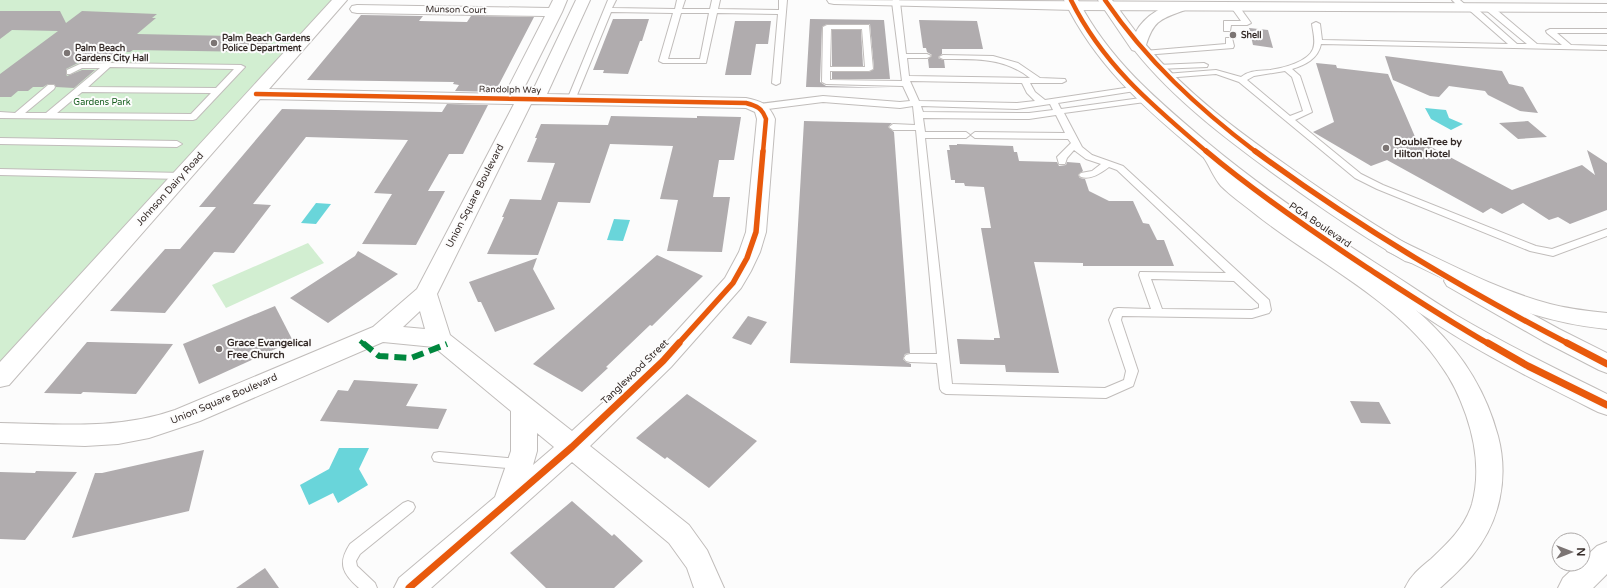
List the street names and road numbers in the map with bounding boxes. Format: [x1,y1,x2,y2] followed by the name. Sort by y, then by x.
[425,4,487,16] street label: Munson Court
[479,84,541,96] street label: Randolph Way
[444,142,506,250] street label: Union Square Boulevard
[134,150,206,228] street label: Johnson Dairy Road
[1287,200,1353,250] street label: PGA Boulevard
[599,337,671,407] street label: Tanglewood Street
[169,371,279,427] street label: Union Square Boulevard

